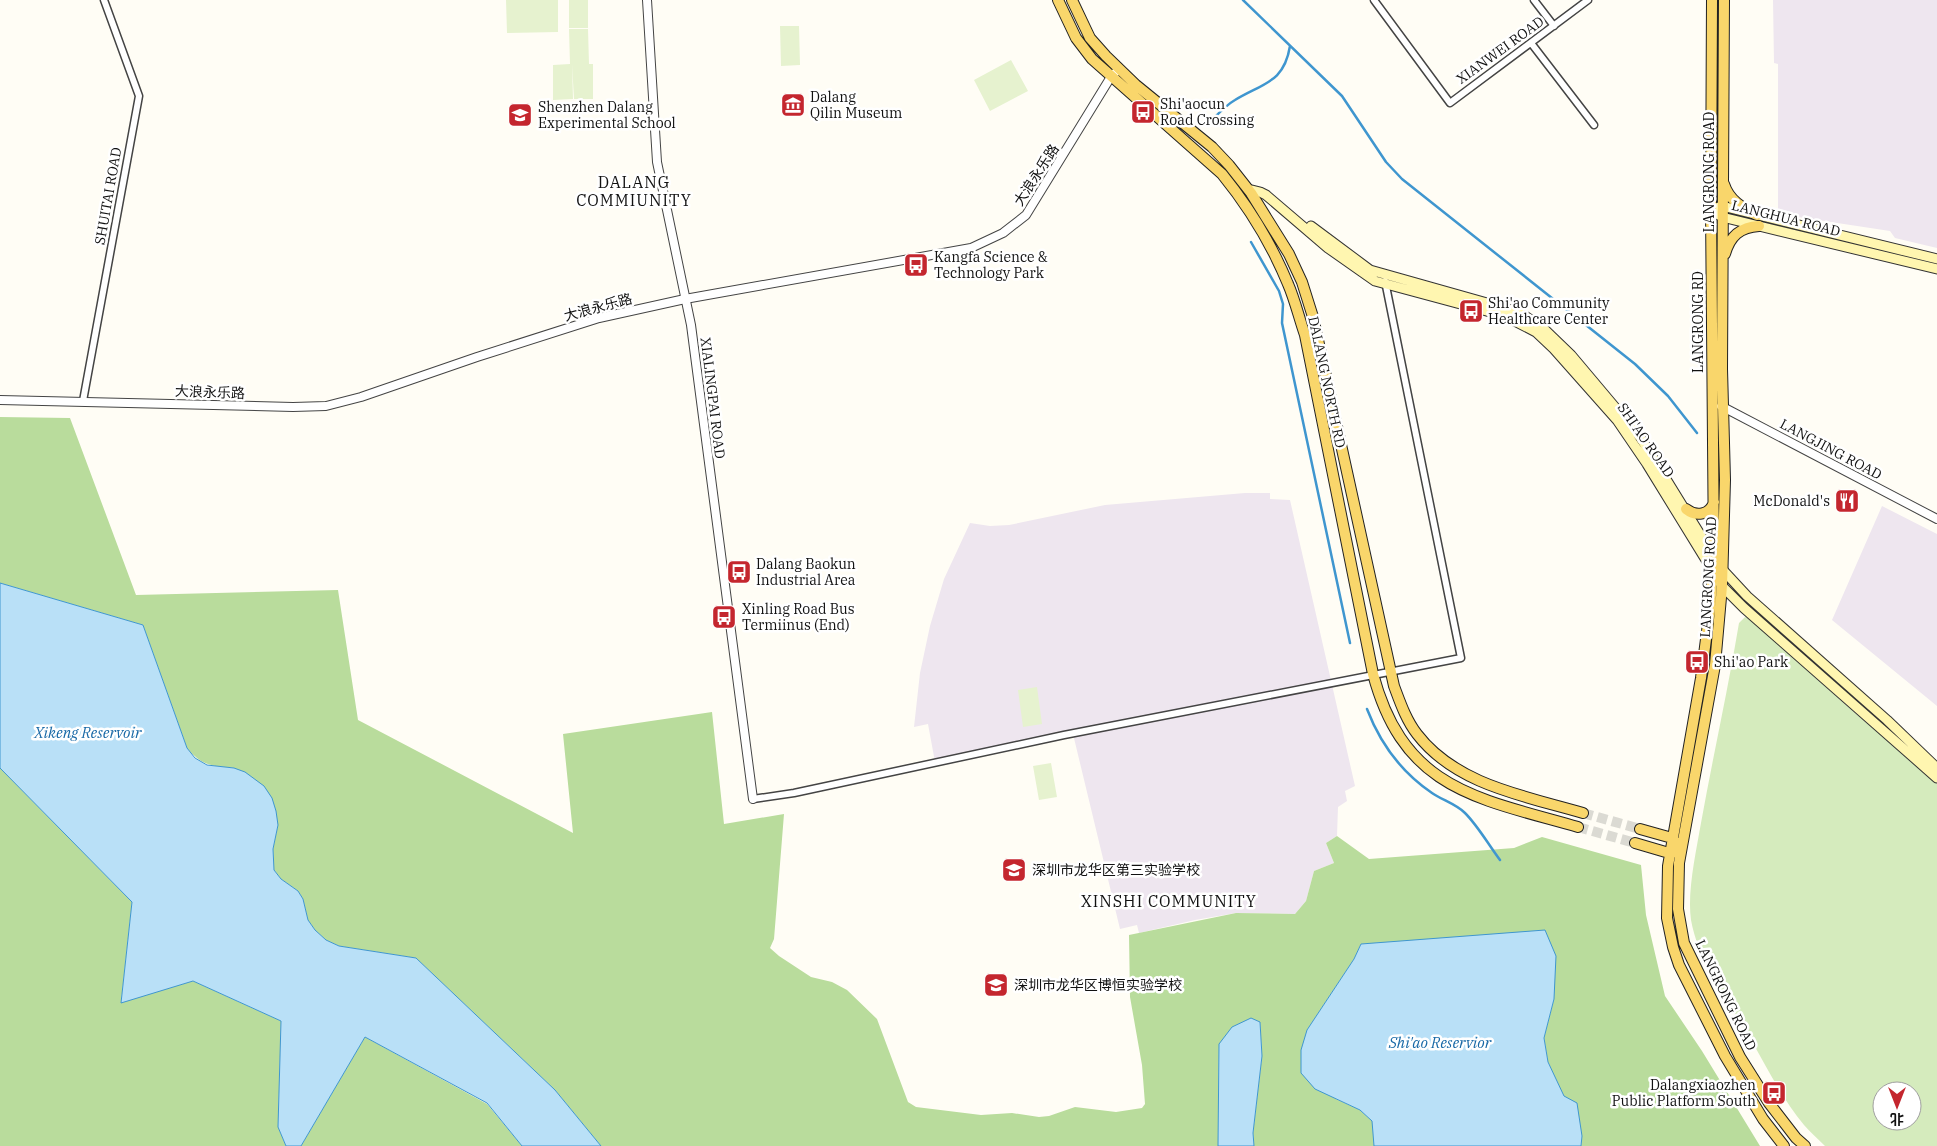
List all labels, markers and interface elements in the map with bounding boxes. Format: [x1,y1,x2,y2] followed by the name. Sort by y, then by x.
[1453,12,1547,88] street label: XIANWEI ROAD
[810,88,902,122] place label: Dalang Qilin Museum
[780,92,806,118] museum icon: Dalang Qilin Museum
[1160,95,1255,129] place label: Shi'aocun Road Crossing
[538,98,676,132] place label: Shenzhen Dalang Experimental School
[1130,99,1156,125] bus stop icon: Shi'aocun Road Crossing
[507,102,533,128] school or university icon: Shenzhen Dalang Experimental School
[1700,111,1718,233] street label: LANGRONG ROAD
[1009,141,1063,209] street label: 大浪永乐路
[91,146,125,246] street label: SHUITAI ROAD
[576,172,692,210] district label: DALANG COMMIUNITY
[1730,196,1842,240] street label: LANGHUA ROAD
[934,248,1048,282] place label: Kangfa Science & Technology Park
[903,252,929,278] bus stop icon: Kangfa Science & Technology Park
[1689,271,1707,373] street label: LANGRONG RD
[562,289,634,325] street label: 大浪永乐路
[1488,294,1610,328] place label: Shi'ao Community Healthcare Center
[1458,298,1484,324] bus stop icon: Shi'ao Community Healthcare Center
[1304,315,1350,450] street label: DALANG NORTH RD
[697,336,729,460] street label: XIALINGPAI ROAD
[175,382,245,402] street label: 大浪永乐路
[1614,399,1678,481] street label: SHI'AO ROAD
[1777,415,1885,484] street label: LANGJING ROAD
[1834,488,1860,514] restaurant icon: McDonald's
[1753,492,1830,510] place label: McDonald's
[1696,516,1720,638] street label: LANGRONG ROAD
[756,555,856,589] place label: Dalang Baokun Industrial Area
[726,559,752,585] bus stop icon: Dalang Baokun Industrial Area
[742,600,855,634] place label: Xinling Road Bus Termiinus (End)
[711,604,737,630] bus stop icon: Xinling Road Bus Termiinus (End)
[1684,649,1710,675] bus stop icon: Shi'ao Park
[1714,653,1789,671] place label: Shi'ao Park
[33,723,142,742] water label: Xikeng Reservoir
[1001,857,1027,883] school or university icon: 深圳市龙华区第三实验学校
[1032,861,1200,879] place label: 深圳市龙华区第三实验学校
[1081,891,1257,911] district label: XINSHI COMMUNITY
[1691,937,1761,1053] street label: LANGRONG ROAD
[983,972,1009,998] school or university icon: 深圳市龙华区博恒实验学校
[1014,976,1182,994] place label: 深圳市龙华区博恒实验学校
[1388,1033,1492,1052] water label: Shi'ao Reservior
[1612,1076,1756,1110] place label: Dalangxiaozhen Public Platform South
[1761,1080,1787,1106] bus stop icon: Dalangxiaozhen Public Platform South
[1872,1081,1922,1131] north arrow
[1890,1110,1904,1128] text: 北

